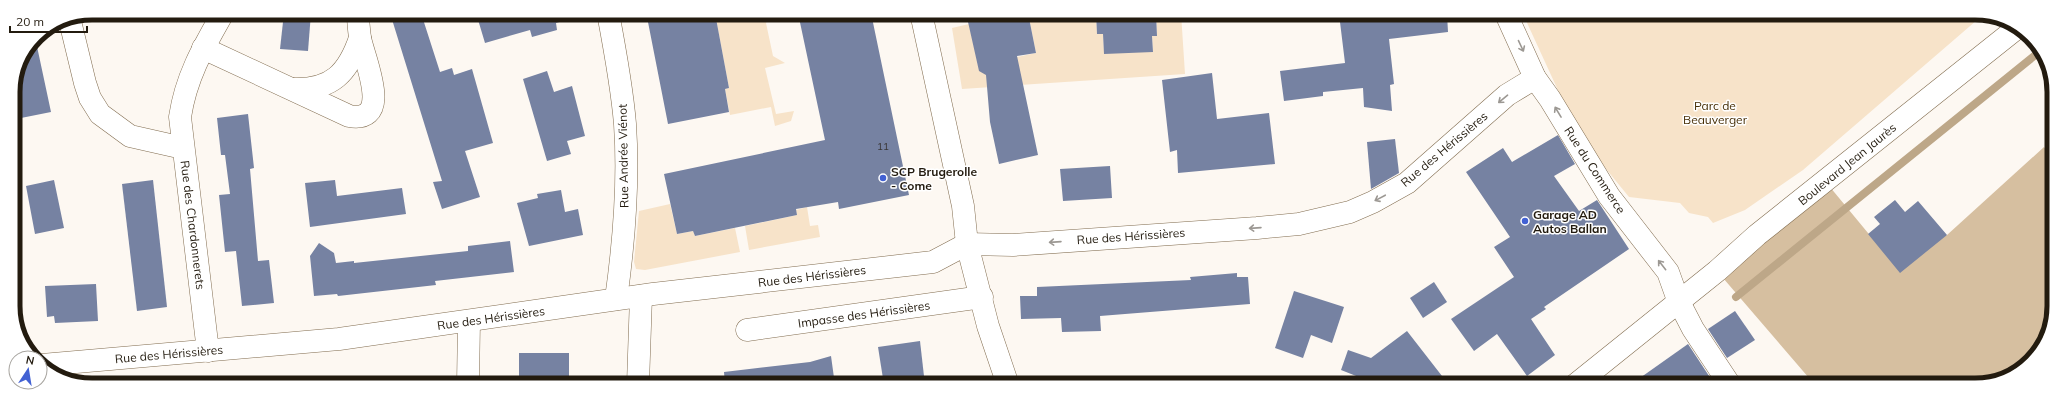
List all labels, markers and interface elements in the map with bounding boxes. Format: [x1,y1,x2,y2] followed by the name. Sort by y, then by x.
[10,8,87,34] scale bar
[16,14,44,29] text: 20 m
[1518,39,1525,51] one-way arrow
[1497,95,1508,104] one-way arrow
[1683,98,1748,127] park label: Parc de Beauverger
[615,104,631,208] street label: Rue Andrée Viénot
[1553,106,1561,118] one-way arrow
[1398,108,1490,190] street label: Rue des Hérissières
[1795,120,1899,208] street label: Boulevard Jean Jaurès
[1561,124,1629,216] street label: Rue du Commerce
[877,140,889,153] house number: 11
[178,160,208,290] street label: Rue des Chardonnerets
[891,164,977,193] place label: SCP Brugerolle - Come
[878,173,888,183] marker: SCP Brugerolle - Come
[1374,195,1386,203] one-way arrow
[1533,207,1607,236] place label: Garage AD Autos Ballan
[1520,216,1530,226] marker: Garage AD Autos Ballan
[1076,225,1186,247] street label: Rue des Hérissières
[1249,225,1262,232] one-way arrow
[1049,238,1062,245] one-way arrow
[1658,260,1667,271] one-way arrow
[757,262,867,290] street label: Rue des Hérissières
[797,297,931,331] street label: Impasse des Hérissières
[436,303,546,333] street label: Rue des Hérissières
[114,342,224,366] street label: Rue des Hérissières
[8,350,48,390] north arrow
[25,353,36,368] text: N

